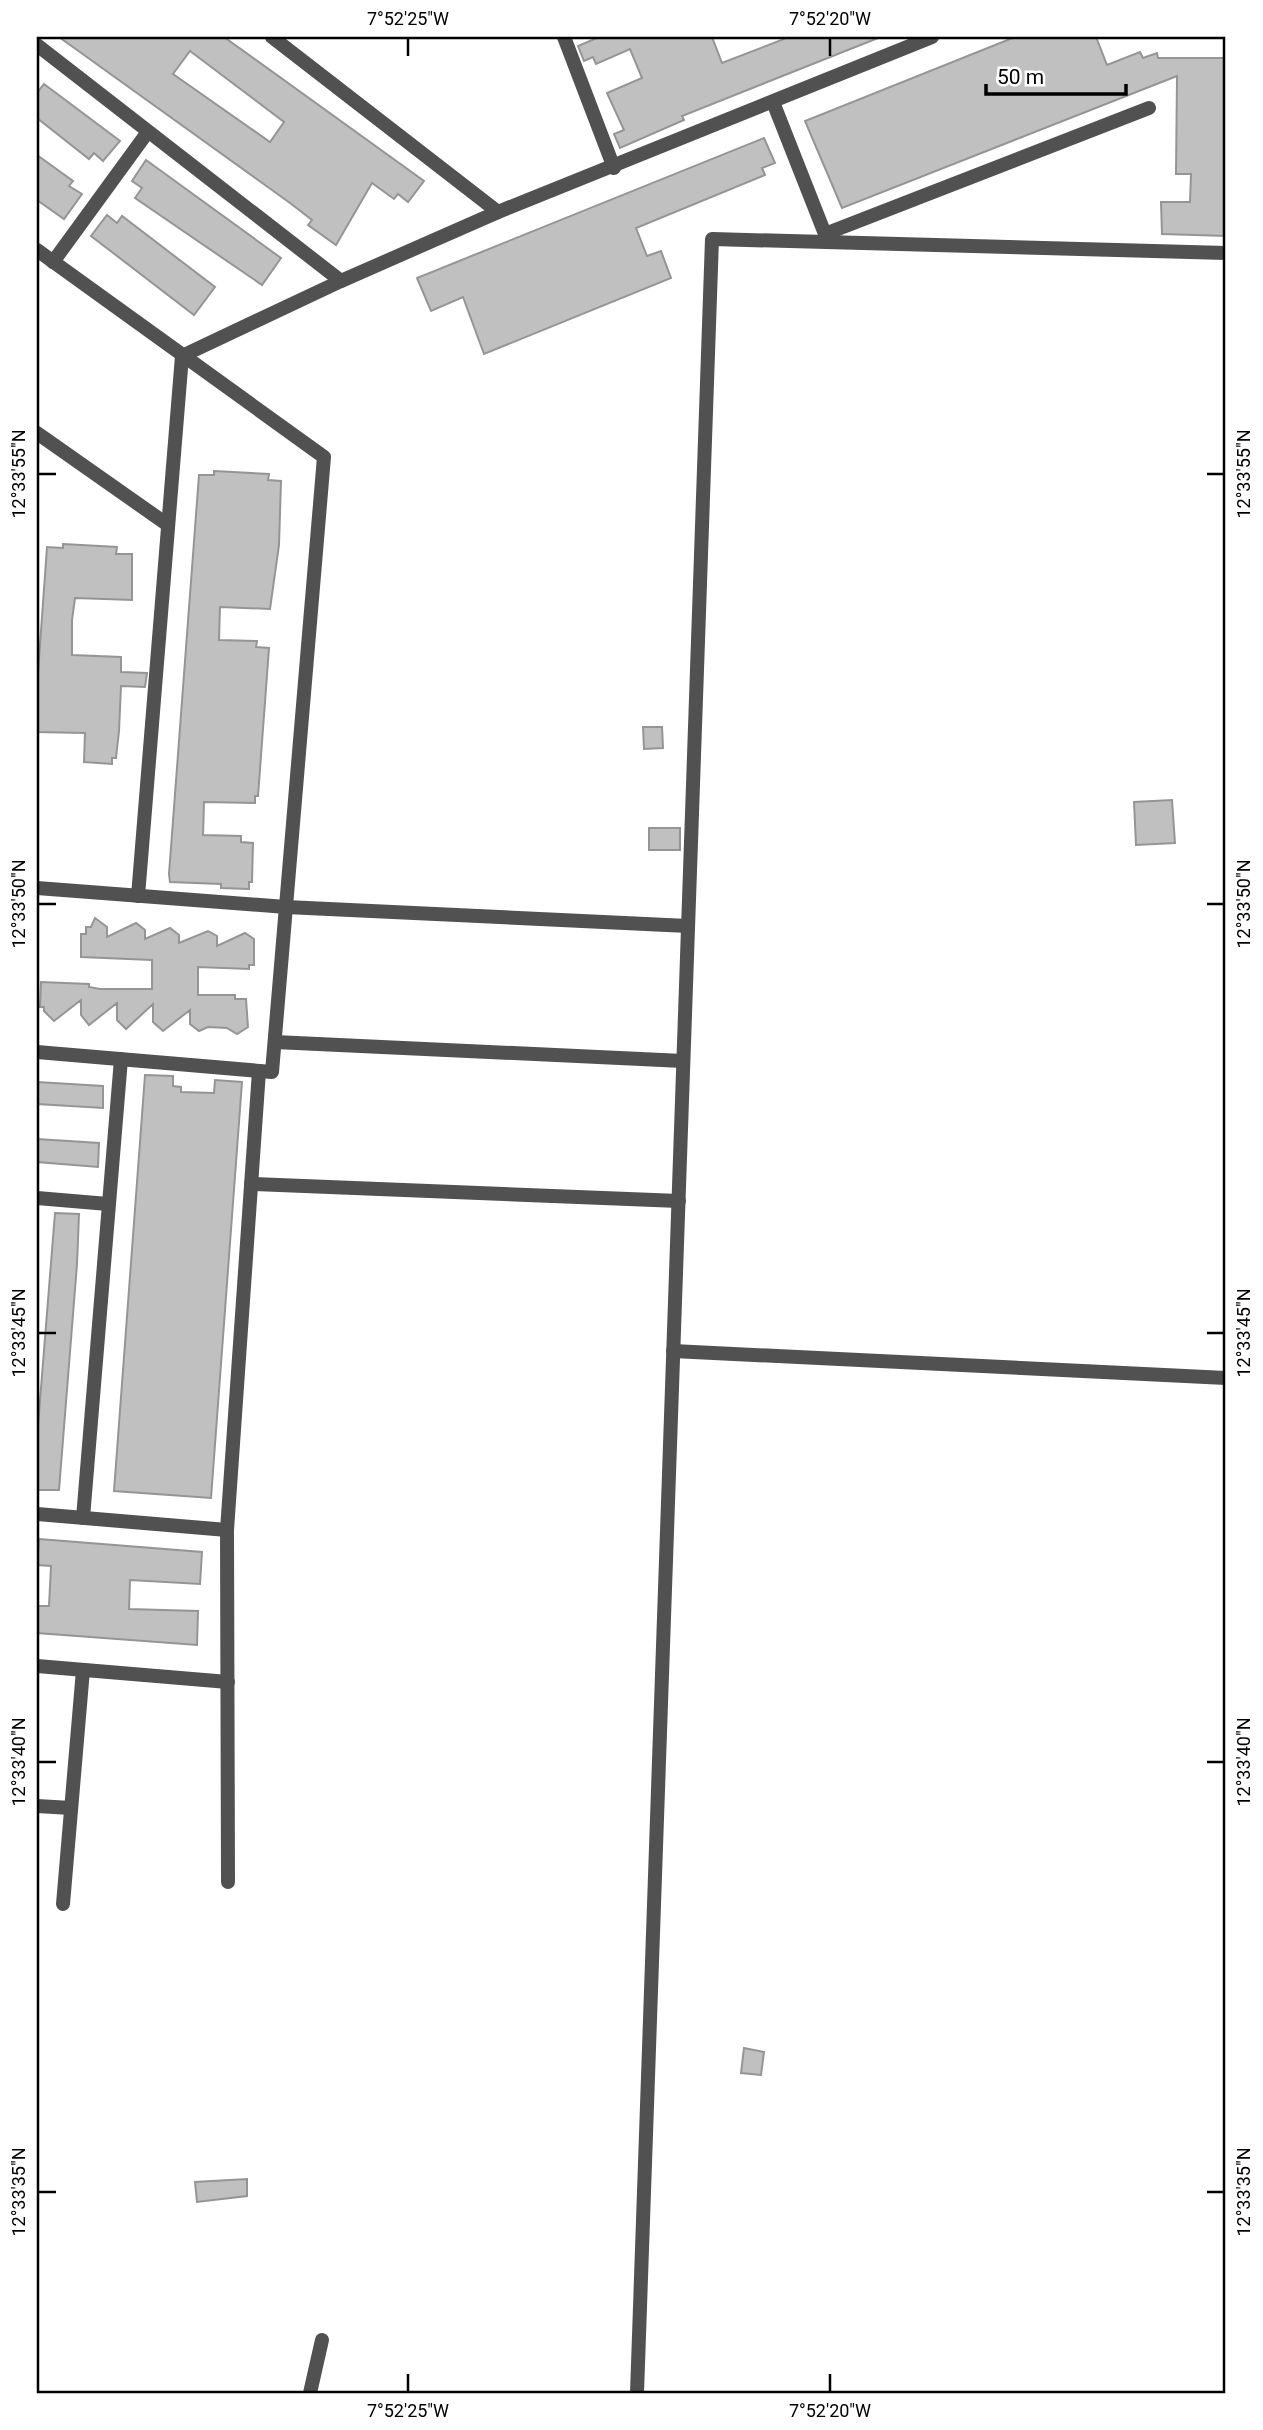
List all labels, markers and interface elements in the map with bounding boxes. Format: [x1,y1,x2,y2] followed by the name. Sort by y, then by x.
[367,8,449,29] text: 7°52'25"W
[789,8,871,29] text: 7°52'20"W
[986,52,1126,96] scale bar
[997,65,1044,89] text: 50 m
[8,429,29,519] text: 12°33'55"N
[1233,429,1254,519] text: 12°33'55"N
[8,859,29,949] text: 12°33'50"N
[1233,859,1254,949] text: 12°33'50"N
[8,1288,29,1378] text: 12°33'45"N
[1233,1288,1254,1378] text: 12°33'45"N
[8,1717,29,1807] text: 12°33'40"N
[1233,1717,1254,1807] text: 12°33'40"N
[8,2147,29,2237] text: 12°33'35"N
[1233,2147,1254,2237] text: 12°33'35"N
[367,2400,449,2421] text: 7°52'25"W
[789,2400,871,2421] text: 7°52'20"W

